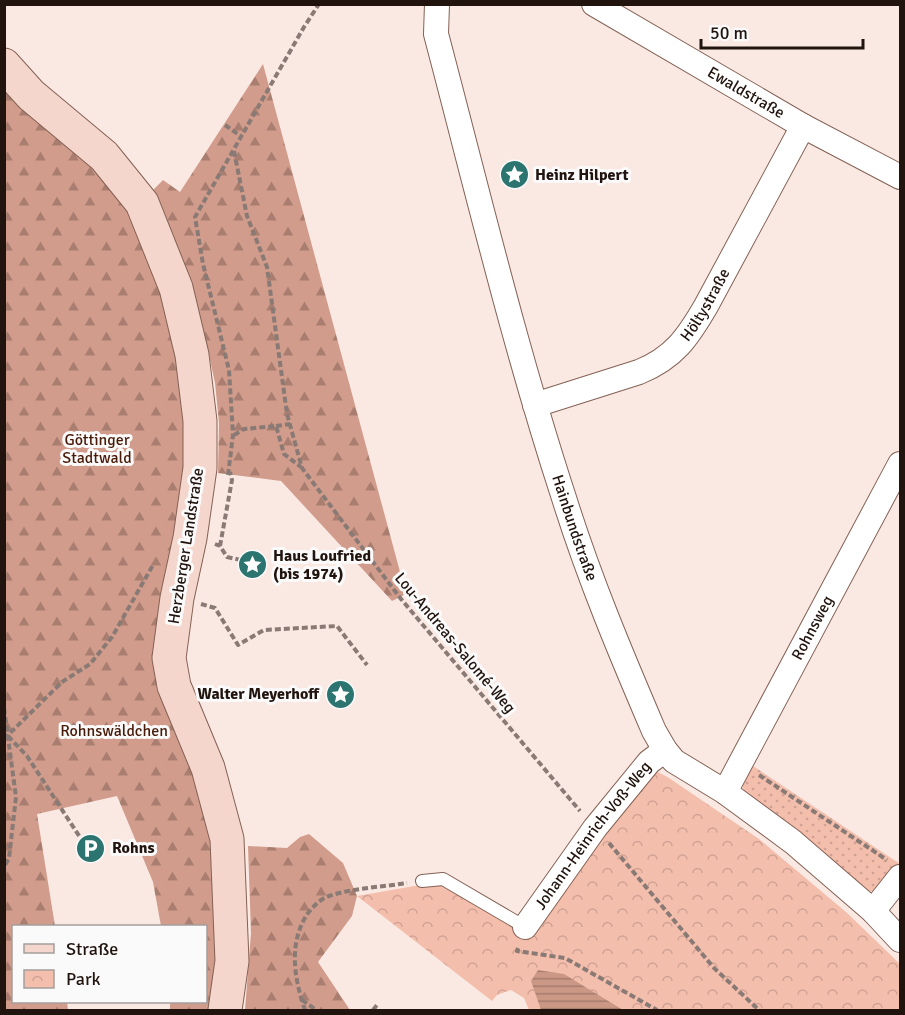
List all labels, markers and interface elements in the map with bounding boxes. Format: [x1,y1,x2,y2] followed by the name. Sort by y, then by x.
[701,12,863,50] scale bar
[710,22,748,44] text: 50 m
[704,62,788,123] street label: Ewaldstraße
[498,159,530,191] place icon: Heinz Hilpert
[535,165,628,185] place label: Heinz Hilpert
[676,265,734,346] street label: Höltystraße
[62,430,132,468] park label: Göttinger Stadtwald
[164,466,208,626] street label: Herzberger Landstraße
[547,472,602,584] street label: Hainbundstraße
[273,546,371,584] place label: Haus Loufried (bis 1974)
[236,549,268,581] place icon: Haus Loufried (bis 1974)
[390,569,520,717] street label: Lou-Andreas-Salomé-Weg
[787,592,838,663] street label: Rohnsweg
[324,678,356,710] place icon: Walter Meyerhoff
[197,684,320,704] place label: Walter Meyerhoff
[60,721,168,741] park label: Rohnswäldchen
[530,757,655,914] street label: Johann-Heinrich-Voß-Weg
[75,832,107,864] parking icon: Rohns
[112,838,154,858] place label: Rohns
[12,925,207,1003] legend
[66,938,118,960] text: Straße
[66,968,101,990] text: Park

